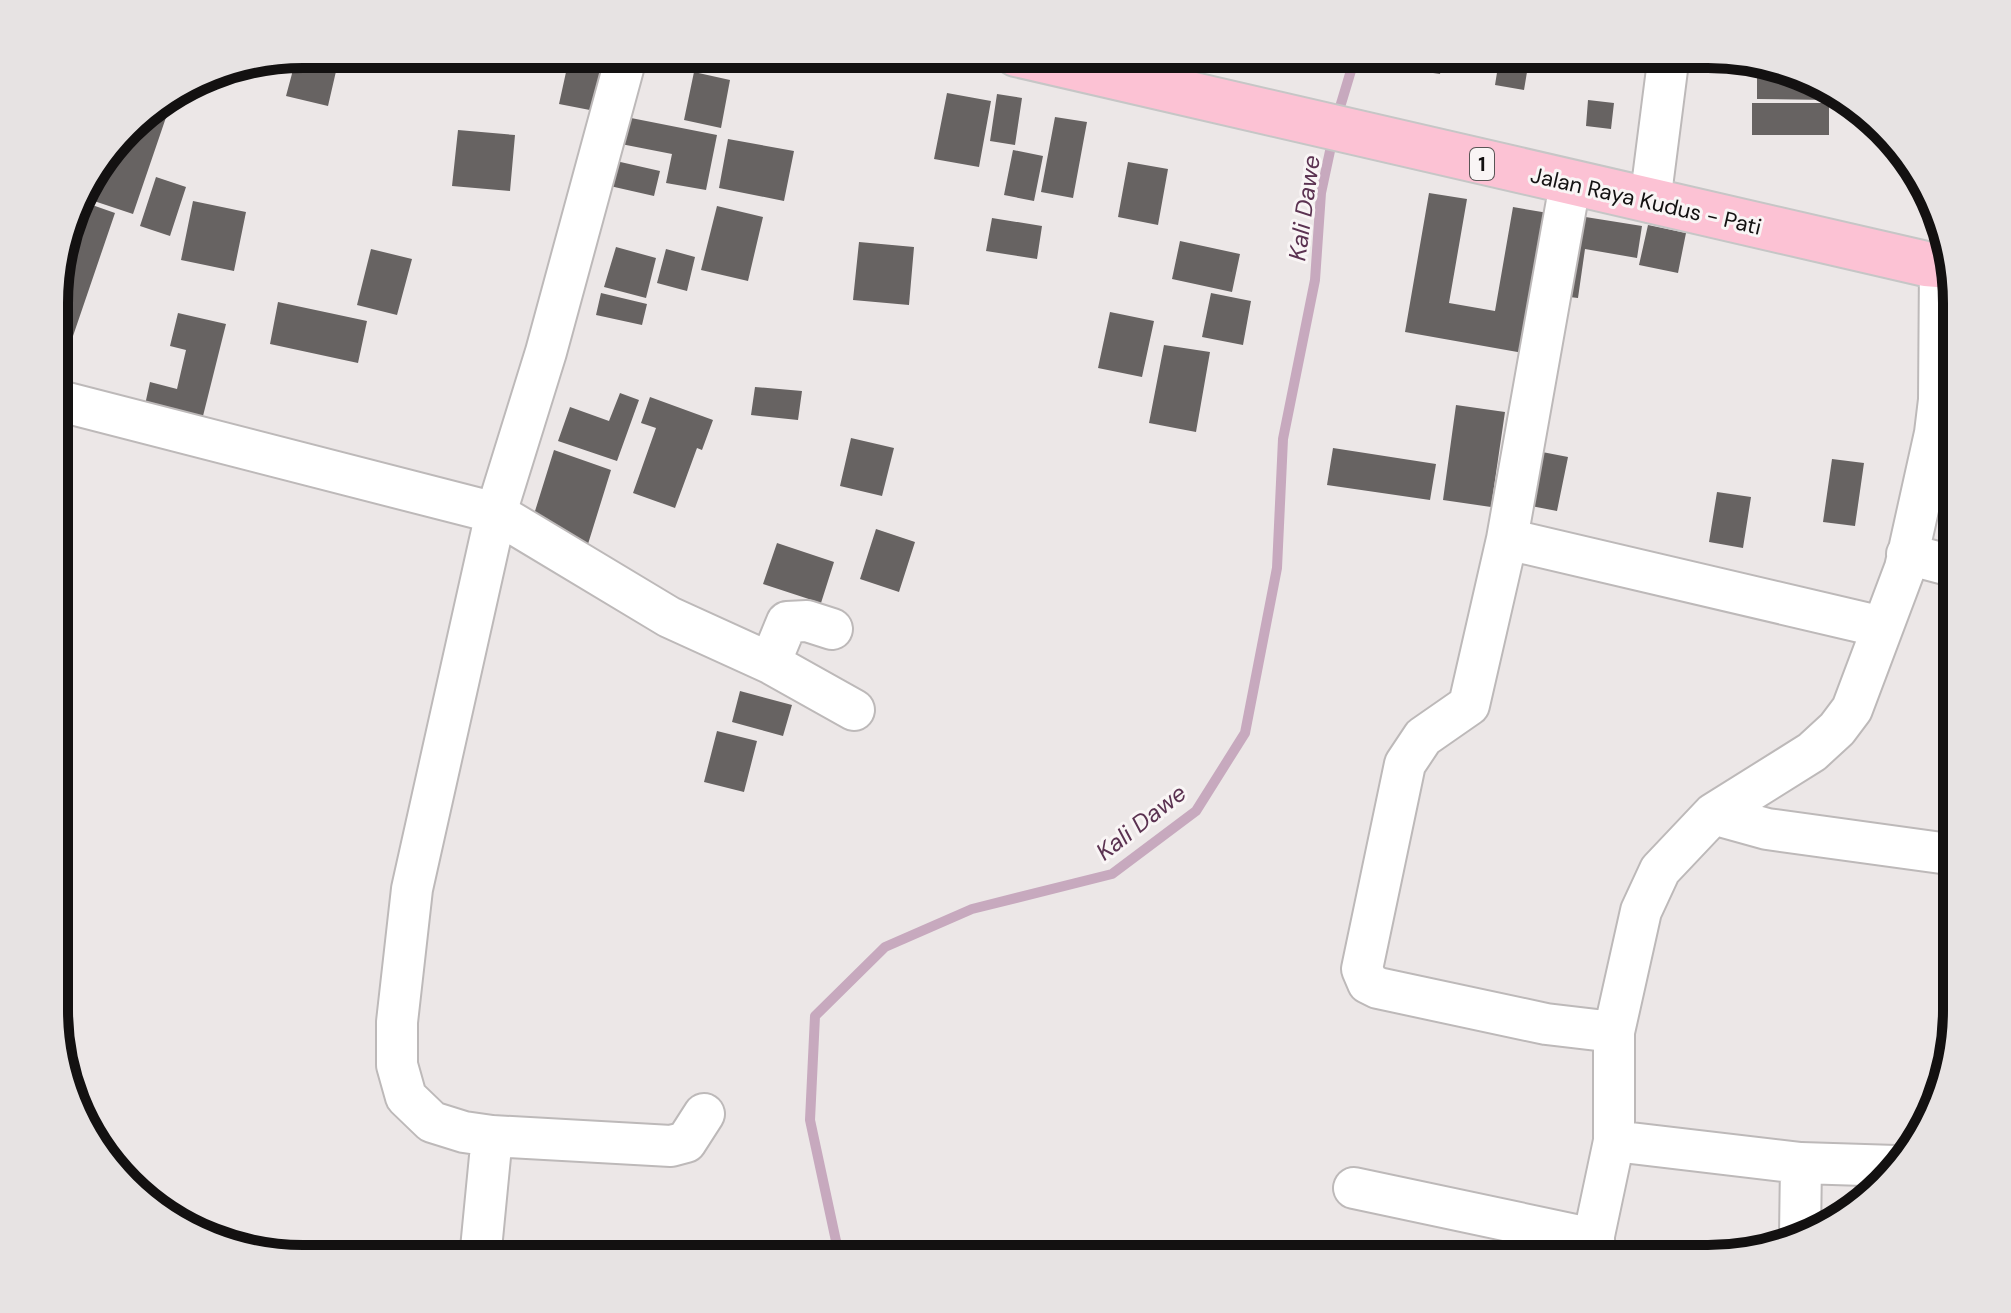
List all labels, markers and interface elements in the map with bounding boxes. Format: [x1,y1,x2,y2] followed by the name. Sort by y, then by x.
[1470,148,1494,180] road number: 1
[1281,153,1327,263] water label: Kali Dawe
[1528,160,1764,242] street label: Jalan Raya Kudus - Pati
[1090,777,1192,867] water label: Kali Dawe

